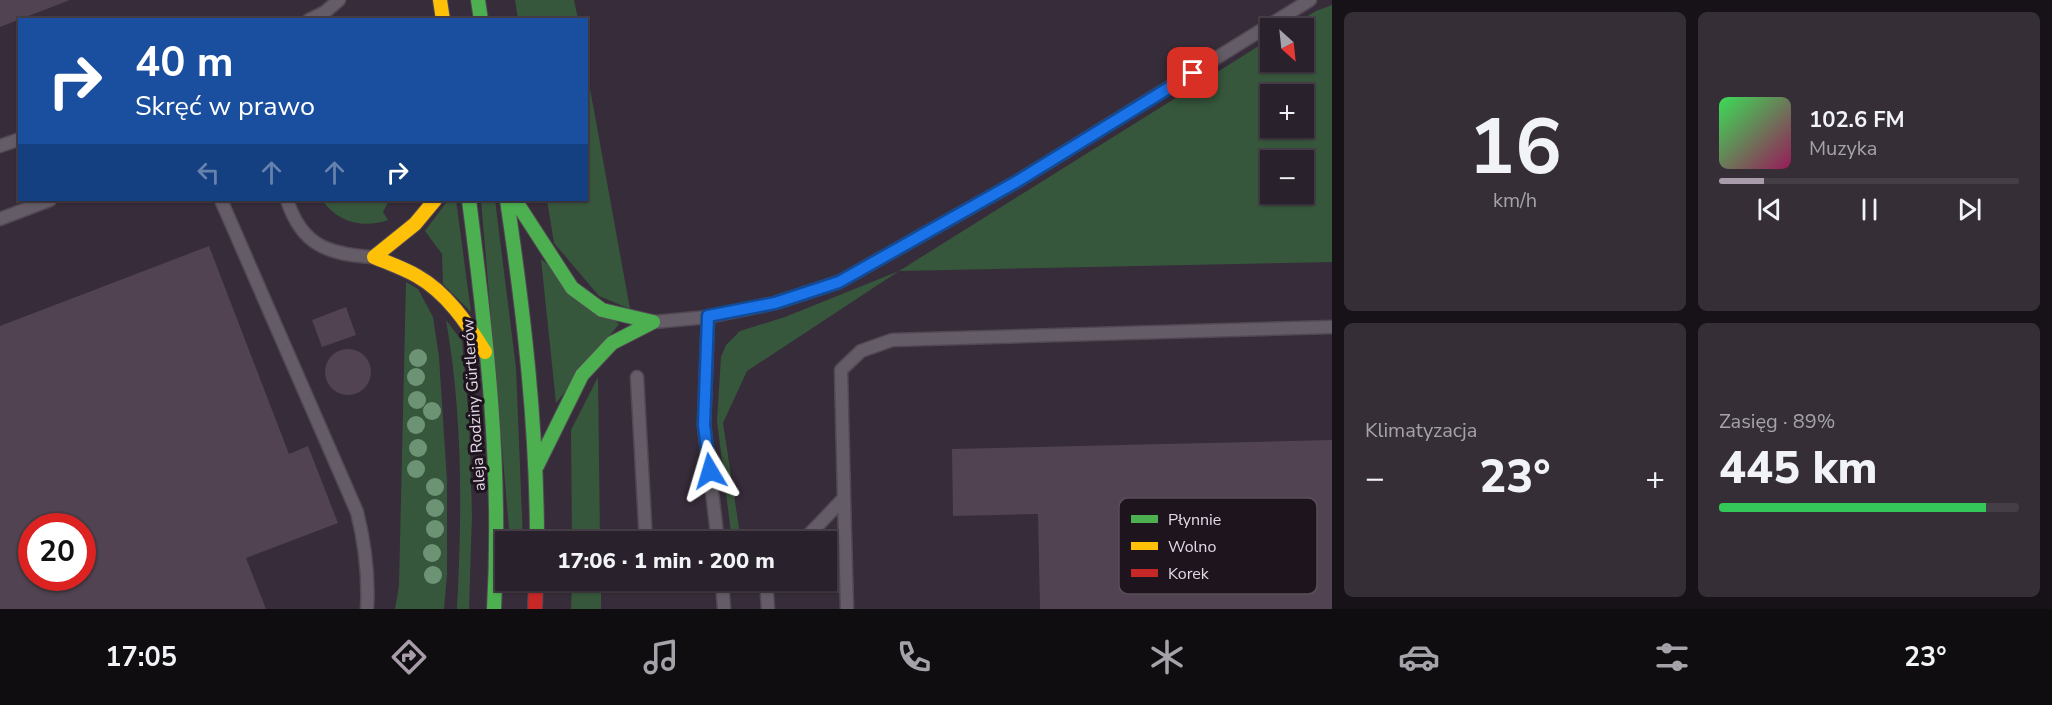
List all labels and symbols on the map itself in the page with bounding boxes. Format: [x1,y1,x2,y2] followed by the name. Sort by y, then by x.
[1260,18,1314,72] north arrow
[1167,47,1218,98] pin
[457,318,491,492] street label: aleja Rodziny Gürtlerów
[678,439,742,503] position arrow
[1119,498,1317,594] legend
[1168,509,1221,531] text: Płynnie
[18,513,96,591] speed limit sign: 20
[1168,536,1216,558] text: Wolno
[1168,563,1210,585] text: Korek

